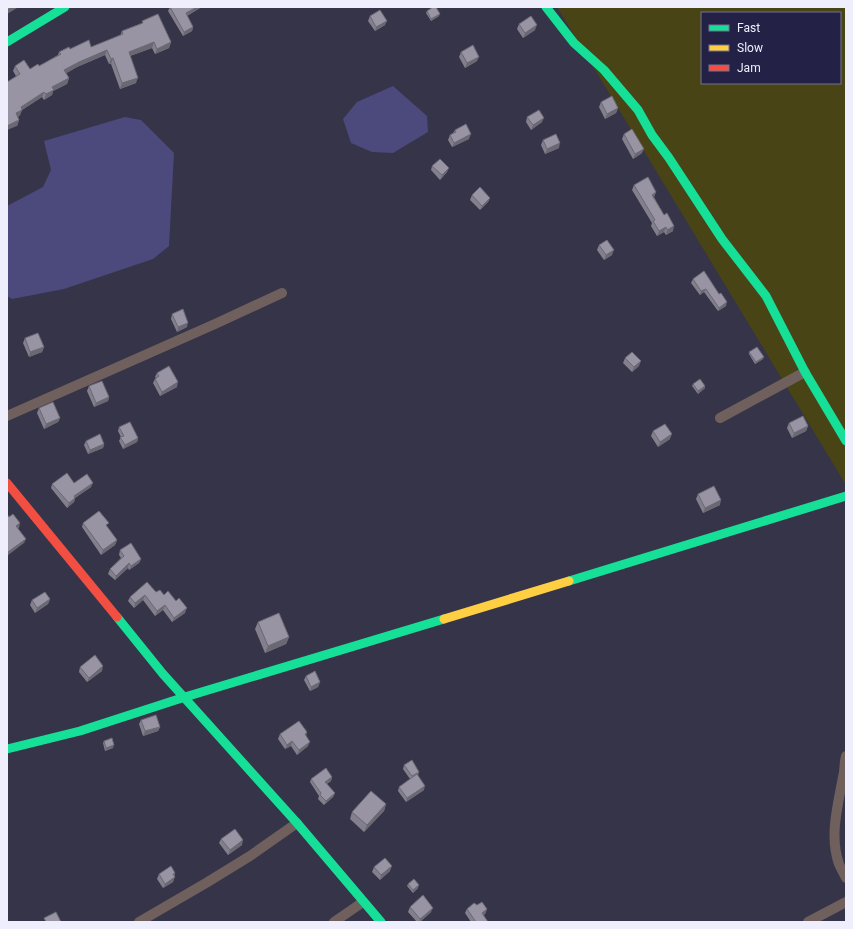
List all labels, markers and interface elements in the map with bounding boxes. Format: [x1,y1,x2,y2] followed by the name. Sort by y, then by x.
[701,12,841,84] legend
[737,21,760,35] text: Fast
[737,41,763,55] text: Slow
[737,61,761,75] text: Jam

